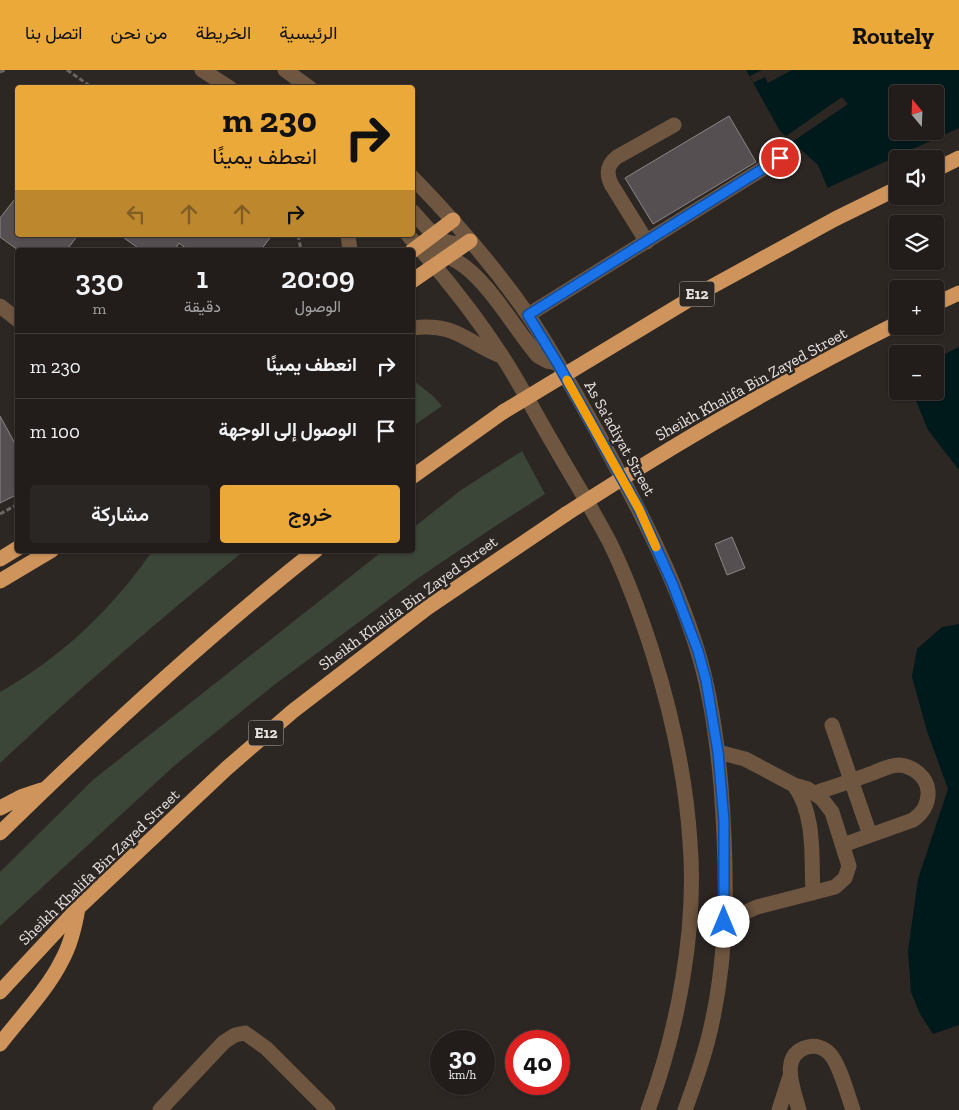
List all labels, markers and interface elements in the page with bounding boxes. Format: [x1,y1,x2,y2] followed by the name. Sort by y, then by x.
[852,21,934,50] text: Routely
[25,22,82,44] text: اتصل بنا
[110,22,167,44] text: من نحن
[195,22,251,44] text: الخريطة
[279,22,337,44] text: الرئيسية
[889,85,944,140] north arrow
[889,85,944,400] map controls
[222,99,317,141] text: 230 m
[335,105,400,170] icon: right
[759,137,801,179] pin
[212,143,317,170] text: انعطف يمينًا
[766,144,794,172] icon: arrive
[889,150,944,205] button: sound
[122,200,150,228] icon: left
[175,200,203,228] icon: ahead
[228,200,256,228] icon: ahead
[281,200,309,228] icon: right
[889,215,944,270] button: layers
[196,260,208,296] text: 1
[281,260,355,296] text: 20:09
[75,263,124,299] text: 330
[889,280,944,335] button: +
[680,282,714,306] road number: E12
[184,297,221,316] text: دقيقة
[295,297,341,316] text: الوصول
[93,299,106,318] text: m
[652,323,850,445] street label: Sheikh Khalifa Bin Zayed Street
[889,345,944,400] button: −
[372,352,400,380] icon: right
[266,353,357,376] text: انعطف يمينًا
[30,355,81,378] text: 230 m
[581,377,659,499] street label: As Sa'adiyat Street
[372,417,400,445] icon: arrive
[219,418,357,441] text: الوصول إلى الوجهة
[30,420,80,443] text: 100 m
[30,485,210,543] button: مشاركة
[220,485,400,543] button: خروج
[315,532,501,674] street label: Sheikh Khalifa Bin Zayed Street
[248,720,284,746] road number: E12
[15,785,183,949] street label: Sheikh Khalifa Bin Zayed Street
[697,895,749,947] position arrow
[505,1030,570,1095] speed limit sign: 40
[449,1041,476,1071] text: 30
[449,1068,476,1082] text: km/h

